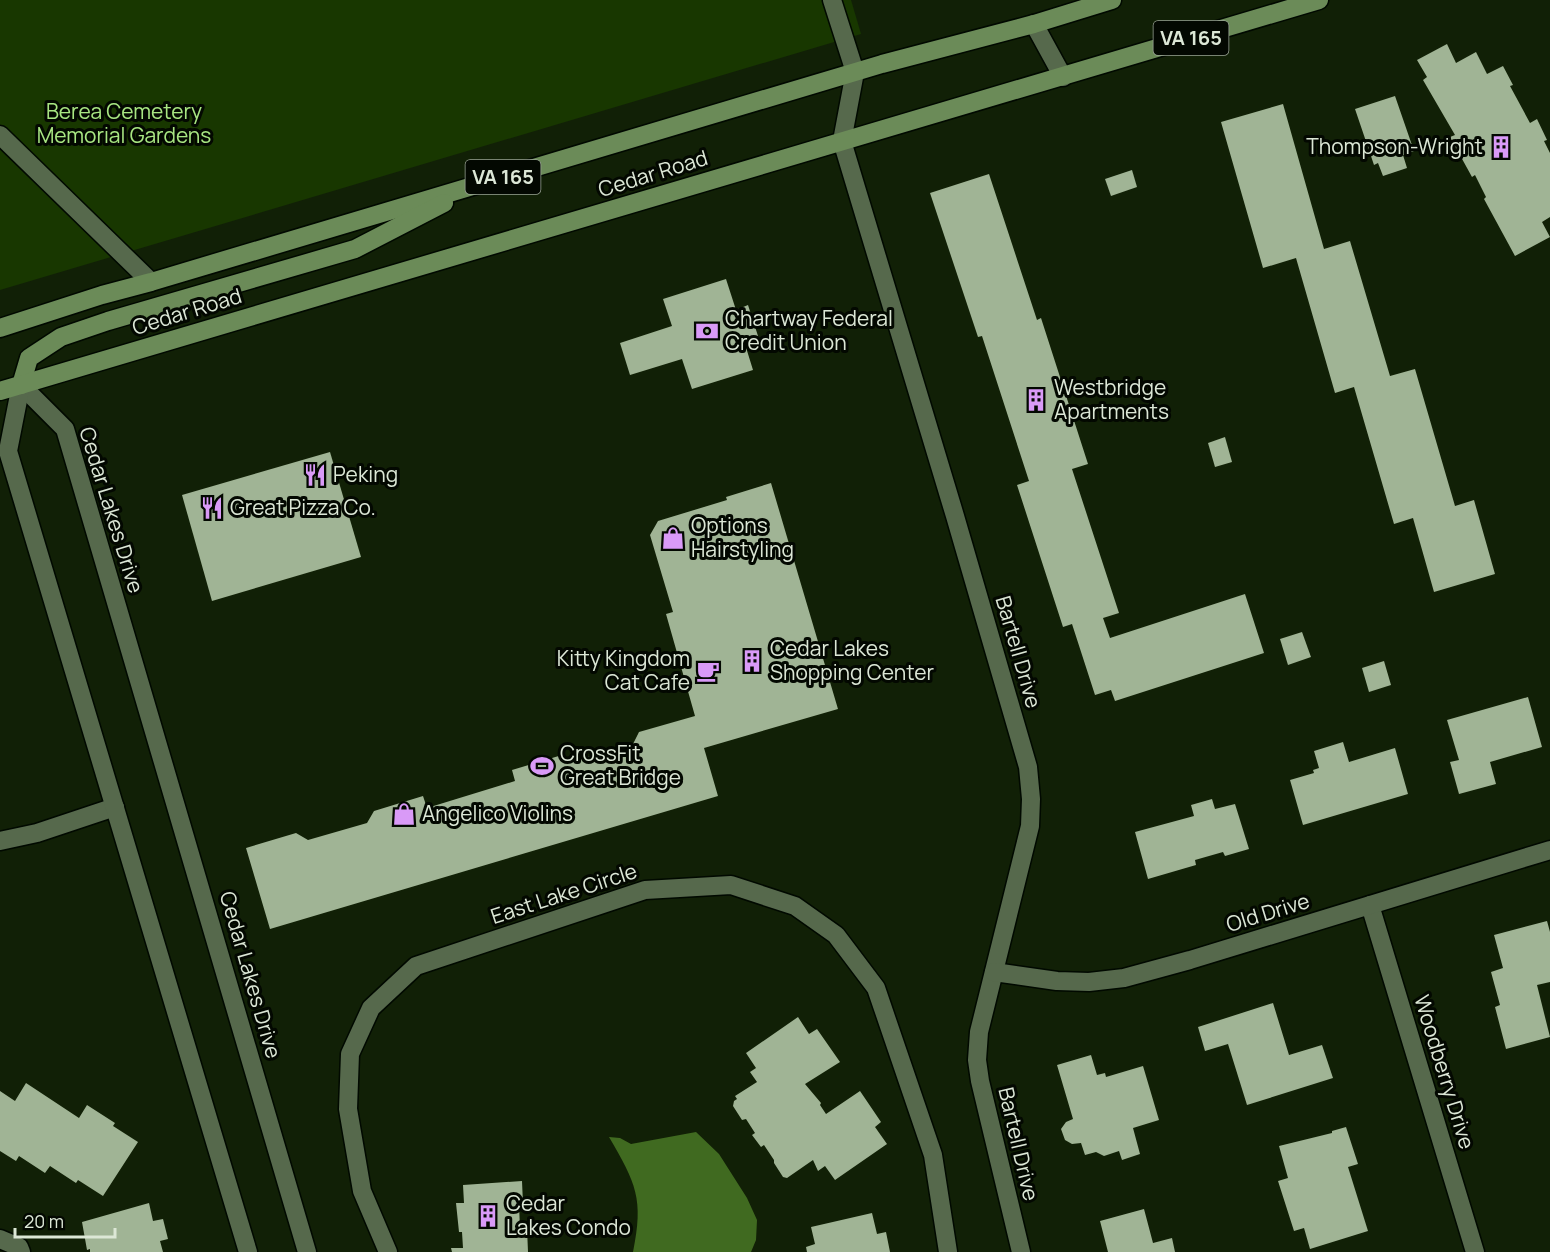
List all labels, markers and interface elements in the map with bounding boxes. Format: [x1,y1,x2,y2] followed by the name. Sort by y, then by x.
[1154,21,1228,55] road number: VA 165
[37,97,211,149] park label: Berea Cemetery Memorial Gardens
[1306,132,1483,160] place label: Thompson-Wright
[1488,134,1514,160] building icon: Thompson-Wright
[595,143,711,203] street label: Cedar Road
[466,160,540,194] road number: VA 165
[129,281,245,341] street label: Cedar Road
[725,304,893,356] place label: Chartway Federal Credit Union
[694,318,720,344] bank icon: Chartway Federal Credit Union
[1054,373,1169,425] place label: Westbridge Apartments
[1023,387,1049,413] building icon: Westbridge Apartments
[73,423,151,596] street label: Cedar Lakes Drive
[333,460,398,488] place label: Peking
[302,462,328,488] restaurant icon: Peking
[230,493,376,521] place label: Great Pizza Co.
[199,495,225,521] restaurant icon: Great Pizza Co.
[691,511,794,563] place label: Options Hairstyling
[660,525,686,551] shop icon: Options Hairstyling
[990,592,1048,711] street label: Bartell Drive
[770,634,934,686] place label: Cedar Lakes Shopping Center
[557,644,690,696] place label: Kitty Kingdom Cat Cafe
[739,648,765,674] building icon: Cedar Lakes Shopping Center
[695,658,721,684] cafe icon: Kitty Kingdom Cat Cafe
[560,739,681,791] place label: CrossFit Great Bridge
[529,753,555,779] sports icon: CrossFit Great Bridge
[422,799,573,827] place label: Angelico Violins
[391,801,417,827] shop icon: Angelico Violins
[487,856,640,930] street label: East Lake Circle
[1223,886,1313,938] street label: Old Drive
[214,888,288,1061] street label: Cedar Lakes Drive
[1408,991,1482,1152] street label: Woodberry Drive
[992,1084,1046,1203] street label: Bartell Drive
[506,1189,631,1241] place label: Cedar Lakes Condo
[15,1201,116,1239] scale bar
[475,1203,501,1229] building icon: Cedar Lakes Condo
[24,1209,64,1233] text: 20 m

